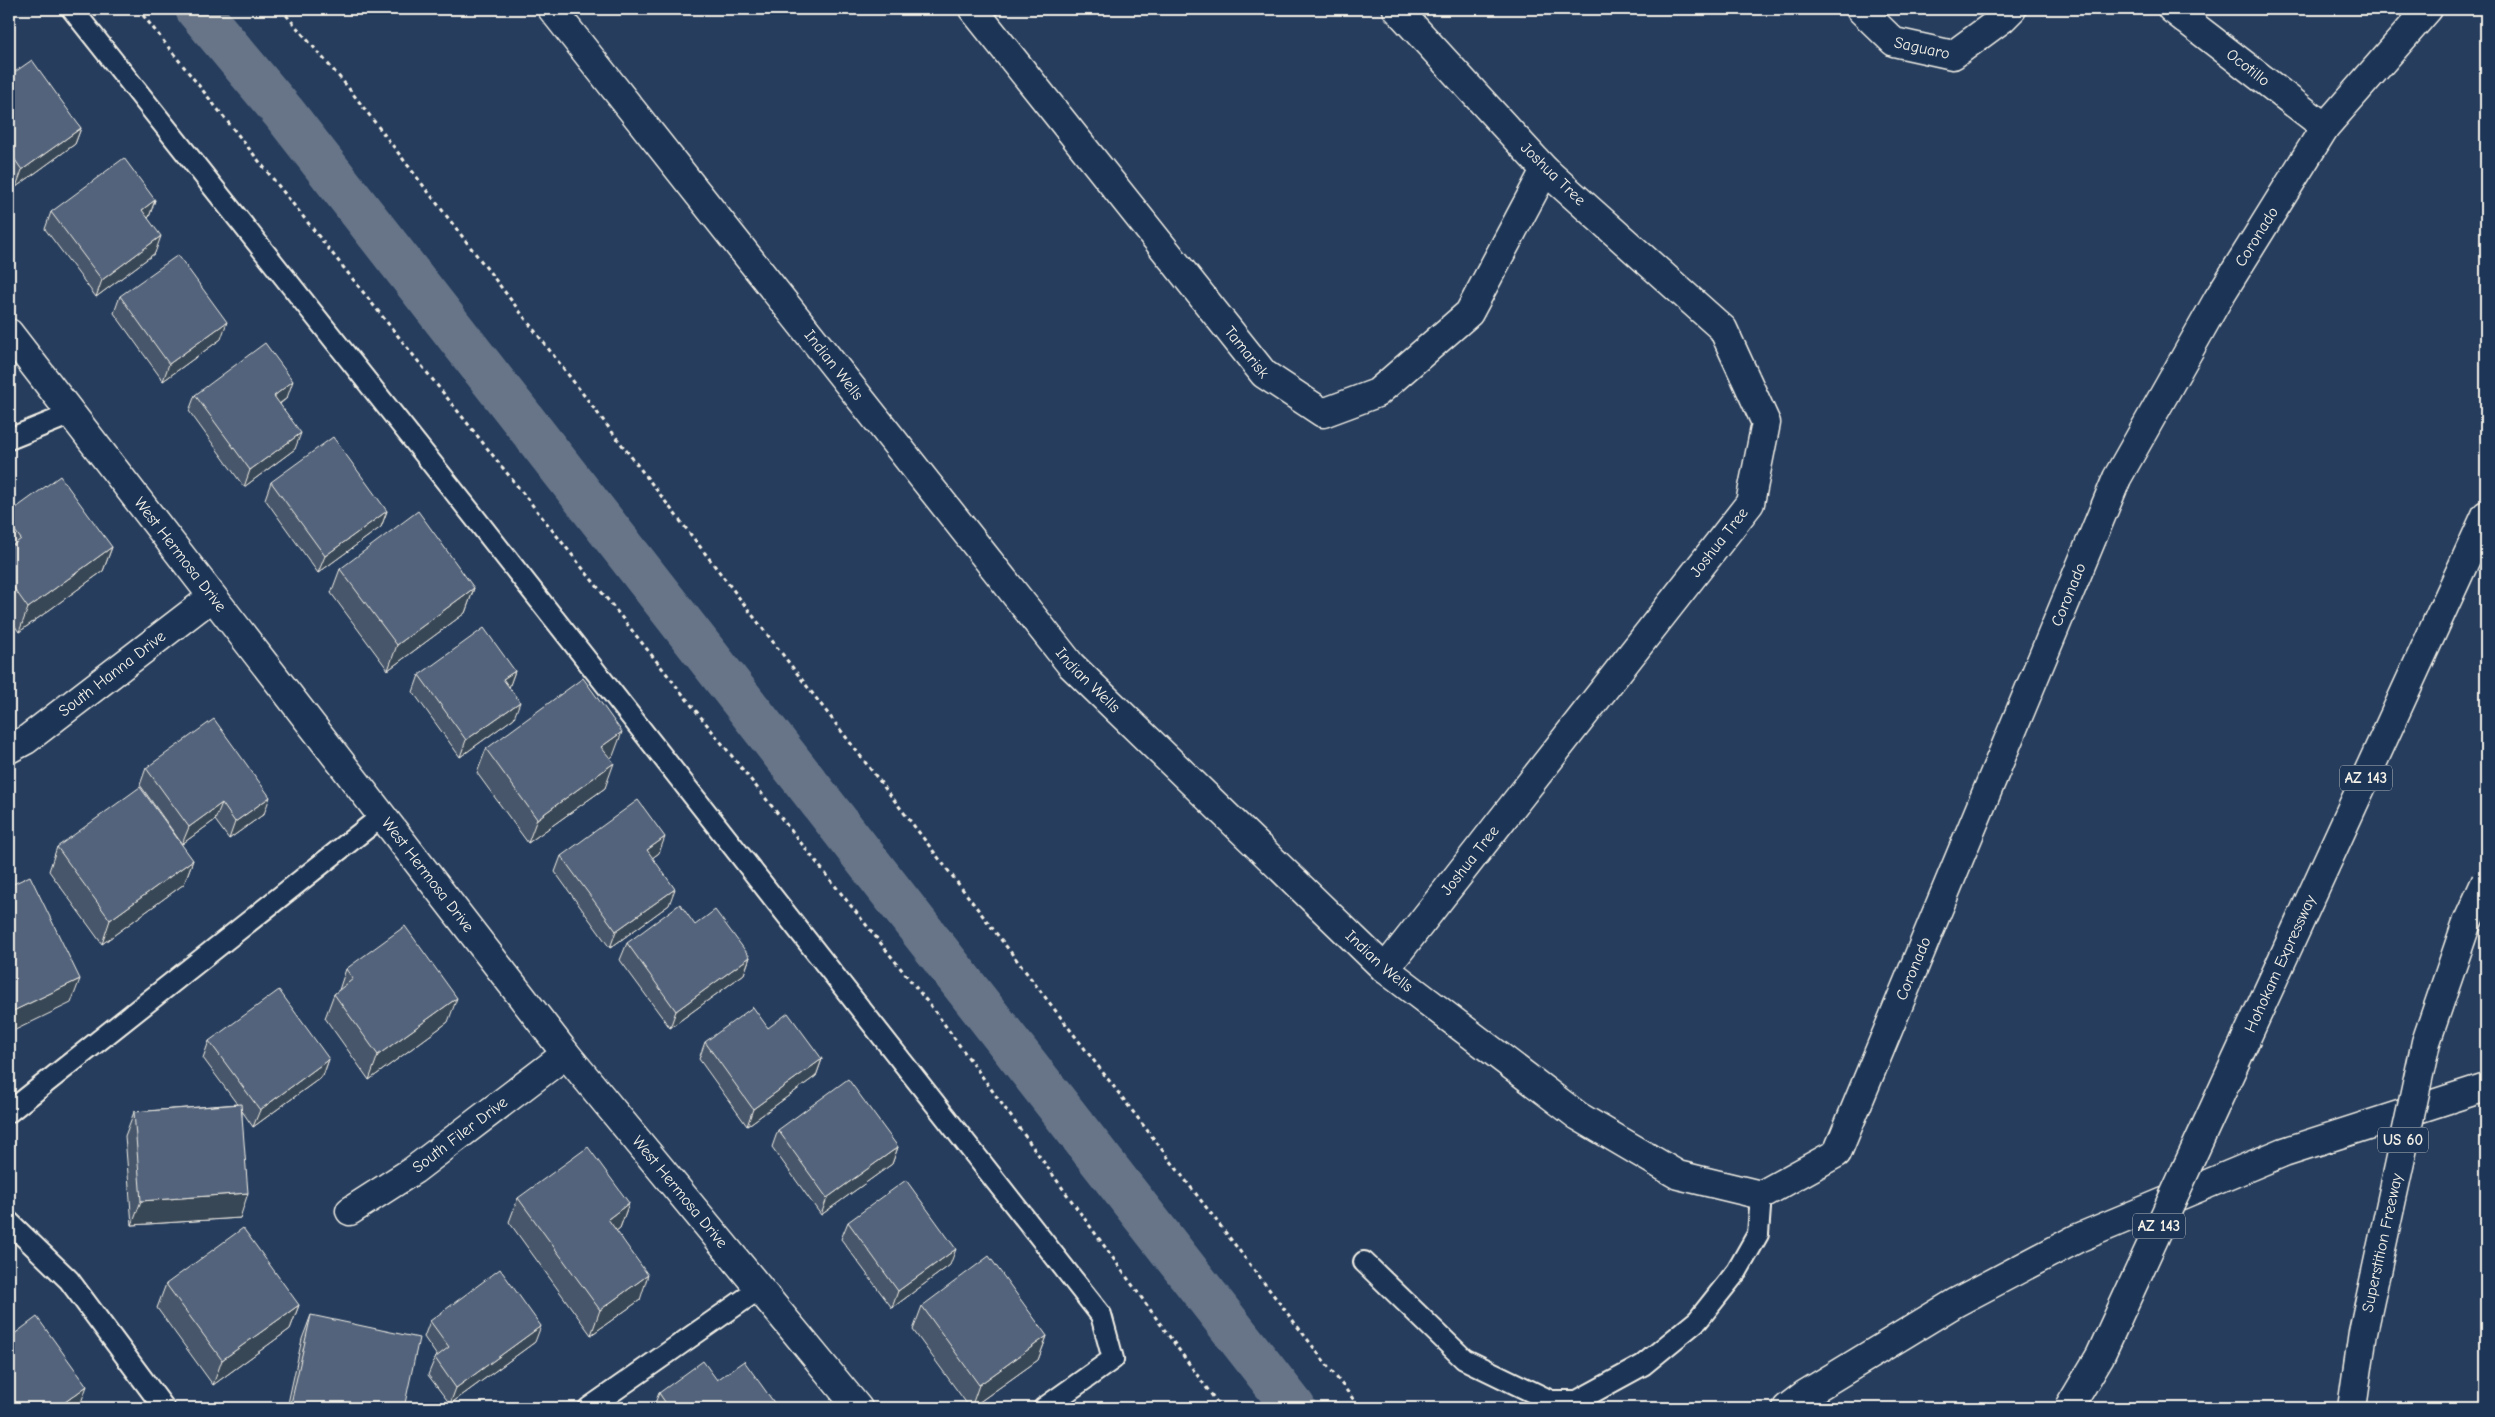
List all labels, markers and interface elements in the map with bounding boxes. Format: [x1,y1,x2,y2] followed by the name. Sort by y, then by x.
[1892,33,1952,63] street label: Saguaro
[2223,45,2273,90] street label: Ocotillo
[1517,139,1589,209] street label: Joshua Tree
[2231,204,2282,270] street label: Coronado
[1221,323,1273,382] street label: Tamarisk
[800,326,867,404] street label: Indian Wells
[130,494,230,615] street label: West Hermosa Drive
[1686,504,1752,581] street label: Joshua Tree
[2048,560,2090,629] street label: Coronado
[55,627,169,720] street label: South Hanna Drive
[1052,644,1124,717] street label: Indian Wells
[2340,766,2392,790] road number: AZ 143
[378,814,478,936] street label: West Hermosa Drive
[1437,822,1503,899] street label: Joshua Tree
[2241,891,2320,1035] street label: Hohokam Expressway
[1342,927,1417,996] street label: Indian Wells
[1892,934,1935,1003] street label: Coronado
[409,1093,511,1177] street label: South Filer Drive
[2378,1128,2428,1152] road number: US 60
[628,1132,731,1252] street label: West Hermosa Drive
[2359,1171,2406,1314] street label: Superstition Freeway
[2133,1214,2185,1238] road number: AZ 143

